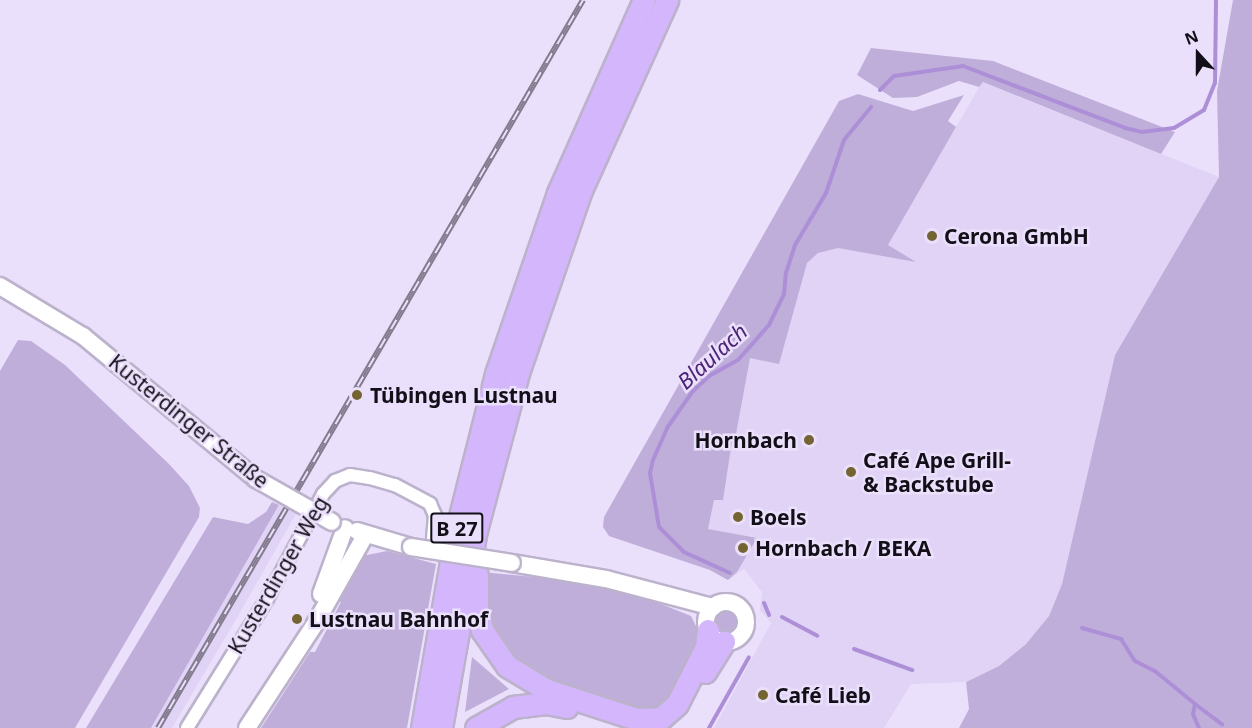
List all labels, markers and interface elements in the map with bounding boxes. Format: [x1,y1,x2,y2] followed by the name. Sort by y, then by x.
[1168,24,1228,84] north arrow
[1182,25,1202,50] text: N
[944,223,1089,249] place label: Cerona GmbH
[925,229,939,243] marker: Cerona GmbH
[672,318,752,394] water label: Blaulach
[104,349,274,493] street label: Kusterdinger Straße
[370,382,558,408] place label: Tübingen Lustnau
[348,386,366,404] marker: Tübingen Lustnau
[694,427,797,453] place label: Hornbach
[802,433,816,447] marker: Hornbach
[863,447,1011,497] place label: Café Ape Grill- & Backstube
[844,465,858,479] marker: Café Ape Grill- & Backstube
[223,492,333,658] street label: Kusterdinger Weg
[750,504,806,530] place label: Boels
[731,510,745,524] marker: Boels
[430,511,484,545] road number: B 27
[755,535,931,561] place label: Hornbach / BEKA
[736,541,750,555] marker: Hornbach / BEKA
[309,606,488,632] place label: Lustnau Bahnhof
[290,612,304,626] marker: Lustnau Bahnhof
[775,682,871,708] place label: Café Lieb
[756,688,770,702] marker: Café Lieb

